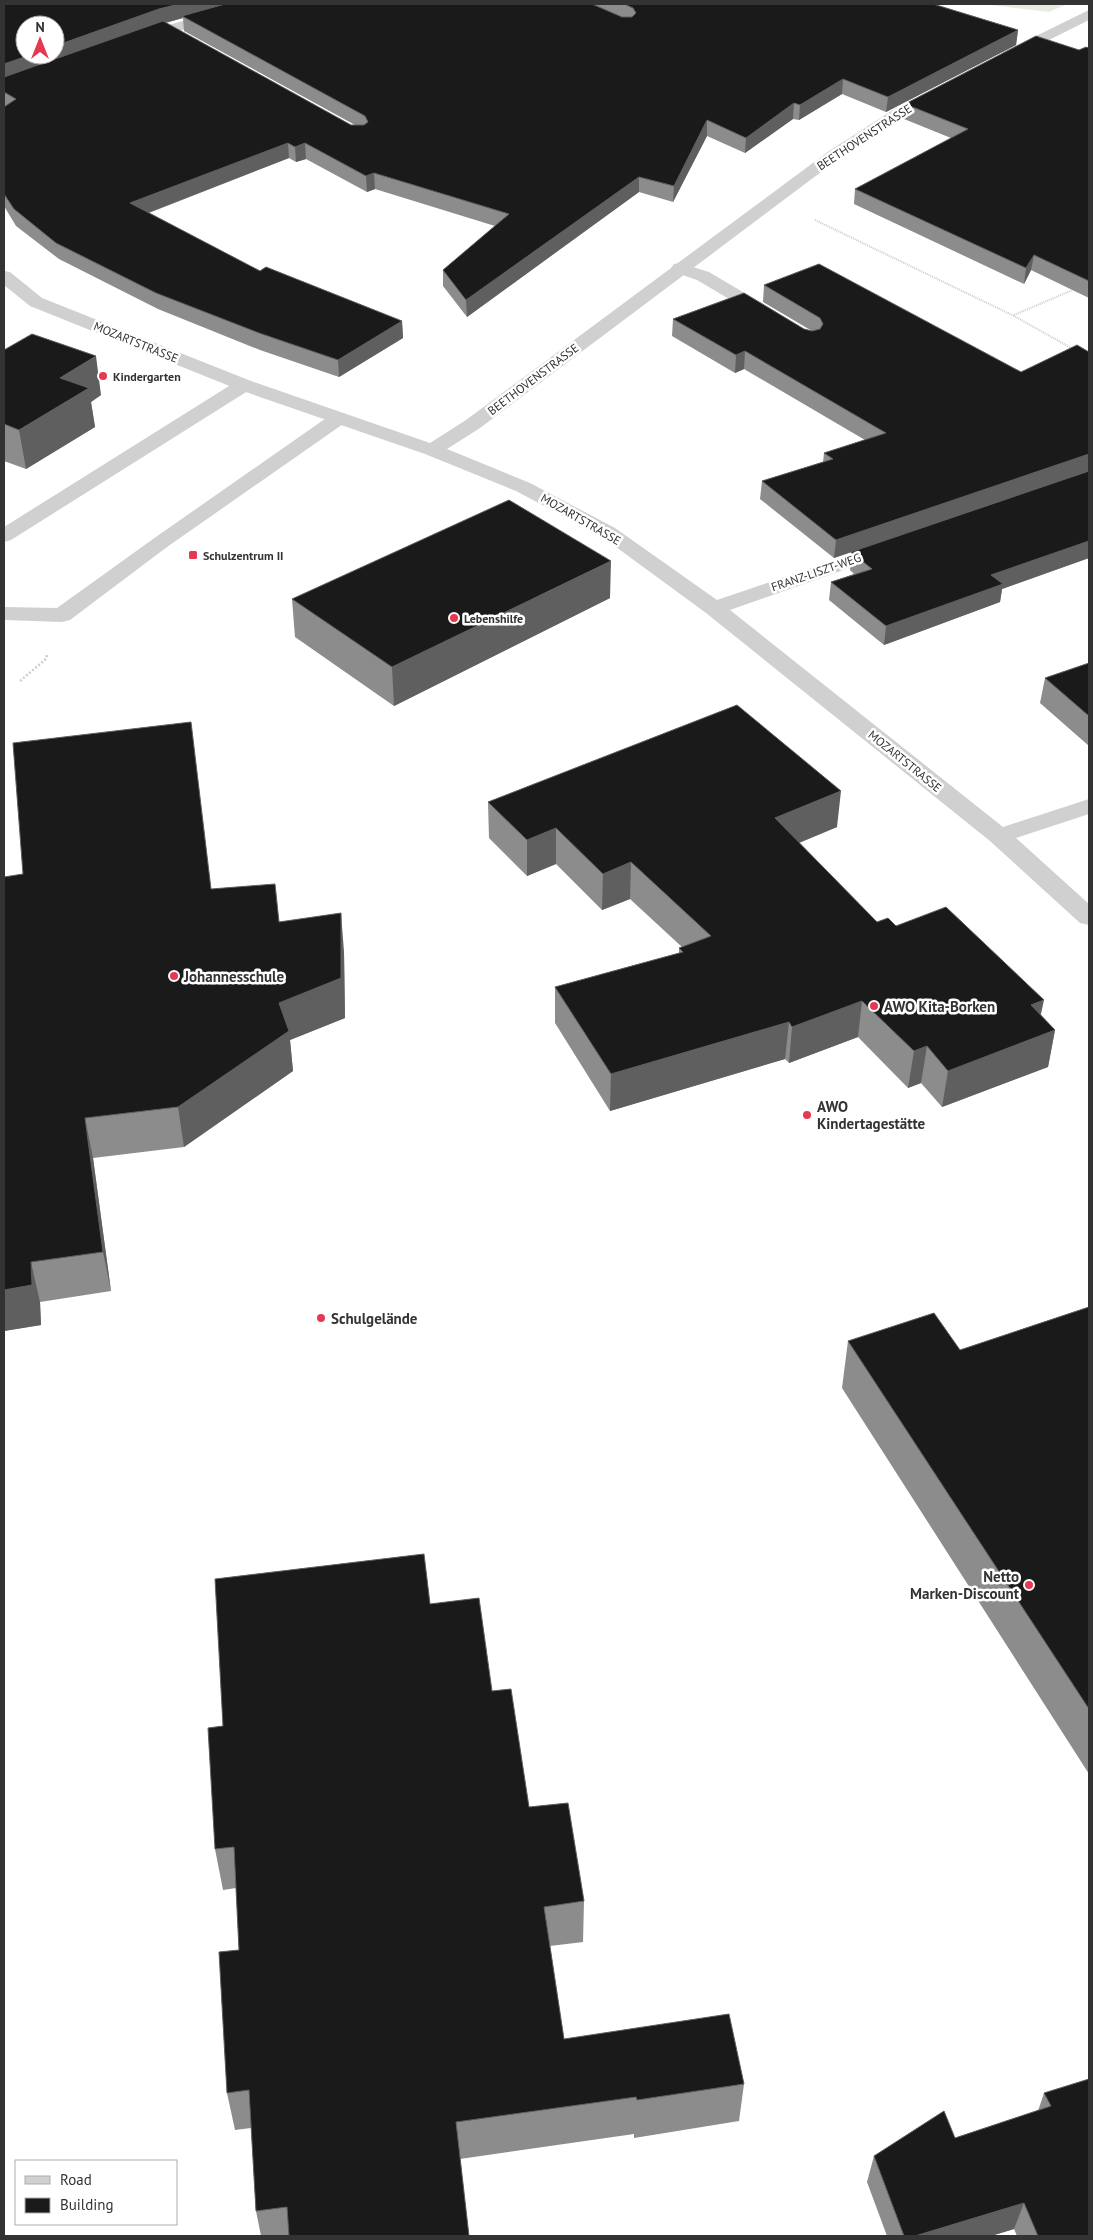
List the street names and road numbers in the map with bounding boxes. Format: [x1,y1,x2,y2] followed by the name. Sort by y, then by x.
[814,101,914,173] street label: BEETHOVENSTRASSE
[92,318,180,366] street label: MOZARTSTRASSE
[485,340,581,418] street label: BEETHOVENSTRASSE
[538,490,624,548] street label: MOZARTSTRASSE
[769,550,863,594] street label: FRANZ-LISZT-WEG
[865,727,945,795] street label: MOZARTSTRASSE

